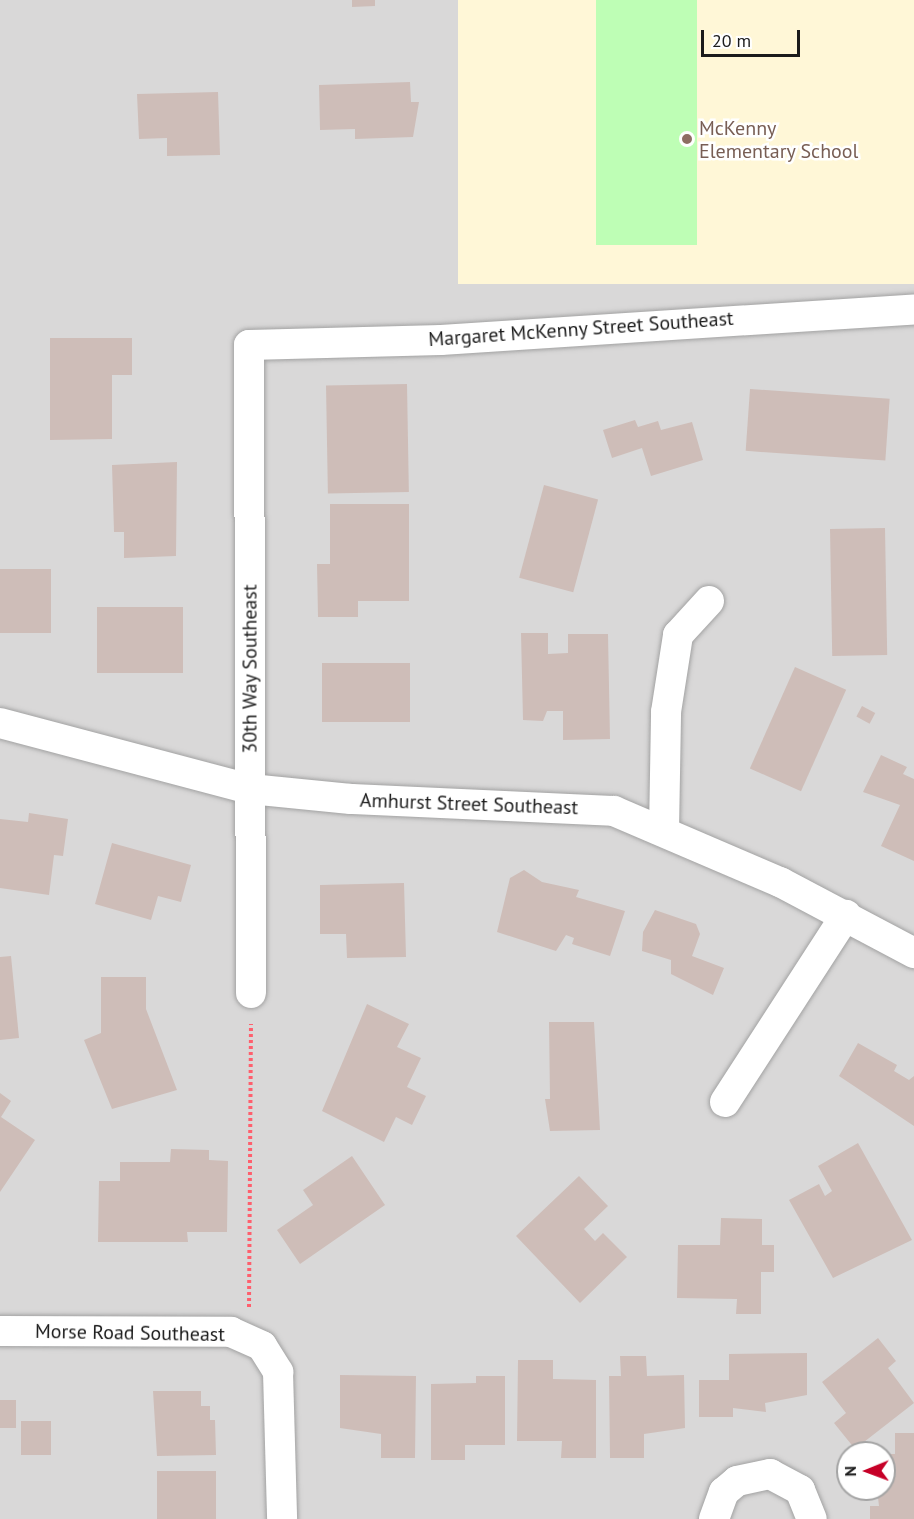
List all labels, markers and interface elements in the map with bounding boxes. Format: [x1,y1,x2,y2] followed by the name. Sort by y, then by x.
[704,18,803,56] scale bar
[712,29,751,52] text: 20 m
[699,116,859,163] place label: McKenny Elementary School
[680,132,694,146] marker: McKenny Elementary School
[427,306,735,352] street label: Margaret McKenny Street Southeast
[238,584,262,754] street label: 30th Way Southeast
[359,788,579,820] street label: Amhurst Street Southeast
[35,1319,225,1347] street label: Morse Road Southeast
[836,1441,896,1501] north arrow
[840,1466,860,1477] text: N

